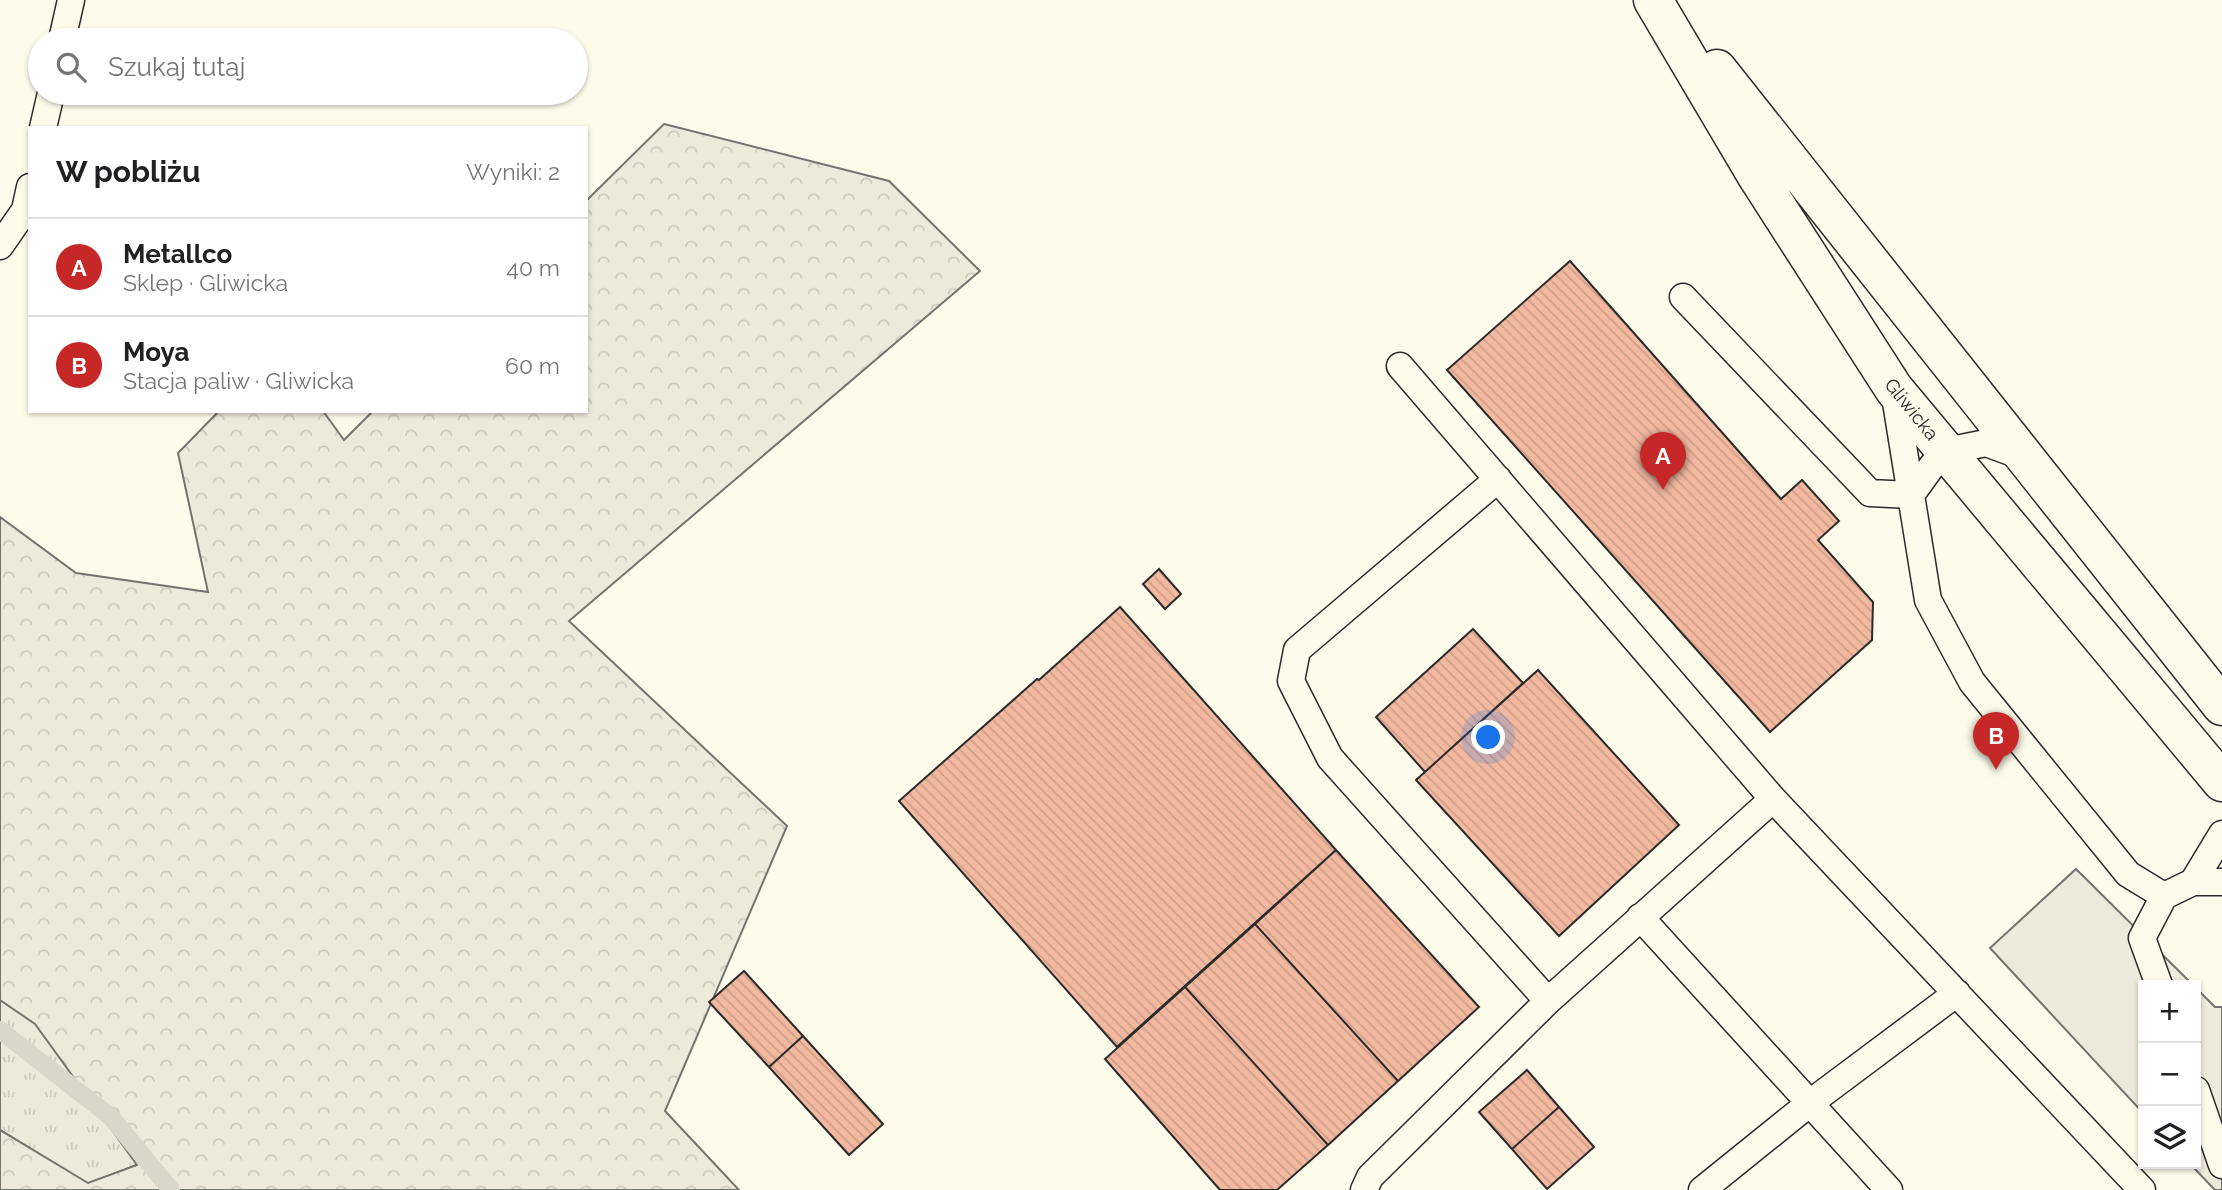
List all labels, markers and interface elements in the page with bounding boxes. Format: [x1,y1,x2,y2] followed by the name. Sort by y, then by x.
[28,28,588,105] search box
[52,48,90,86] icon: search
[108,52,245,82] text: Szukaj tutaj
[56,154,200,189] text: W pobliżu
[466,158,560,185] text: Wyniki: 2
[123,239,232,269] text: Metallco
[71,254,87,281] text: A
[506,254,560,281] text: 40 m
[123,269,288,296] text: Sklep · Gliwicka
[123,337,189,367] text: Moya
[71,352,87,379] text: B
[505,352,560,379] text: 60 m
[123,367,354,394] text: Stacja paliw · Gliwicka
[1880,374,1944,444] street label: Gliwicka
[1640,432,1686,490] pin: A
[1973,712,2019,770] pin: B
[1471,720,1505,754] your location
[2138,980,2201,1169] map controls
[2138,980,2201,1043] button: +
[2138,1043,2201,1106] button: −
[2138,1106,2201,1169] button: layers

